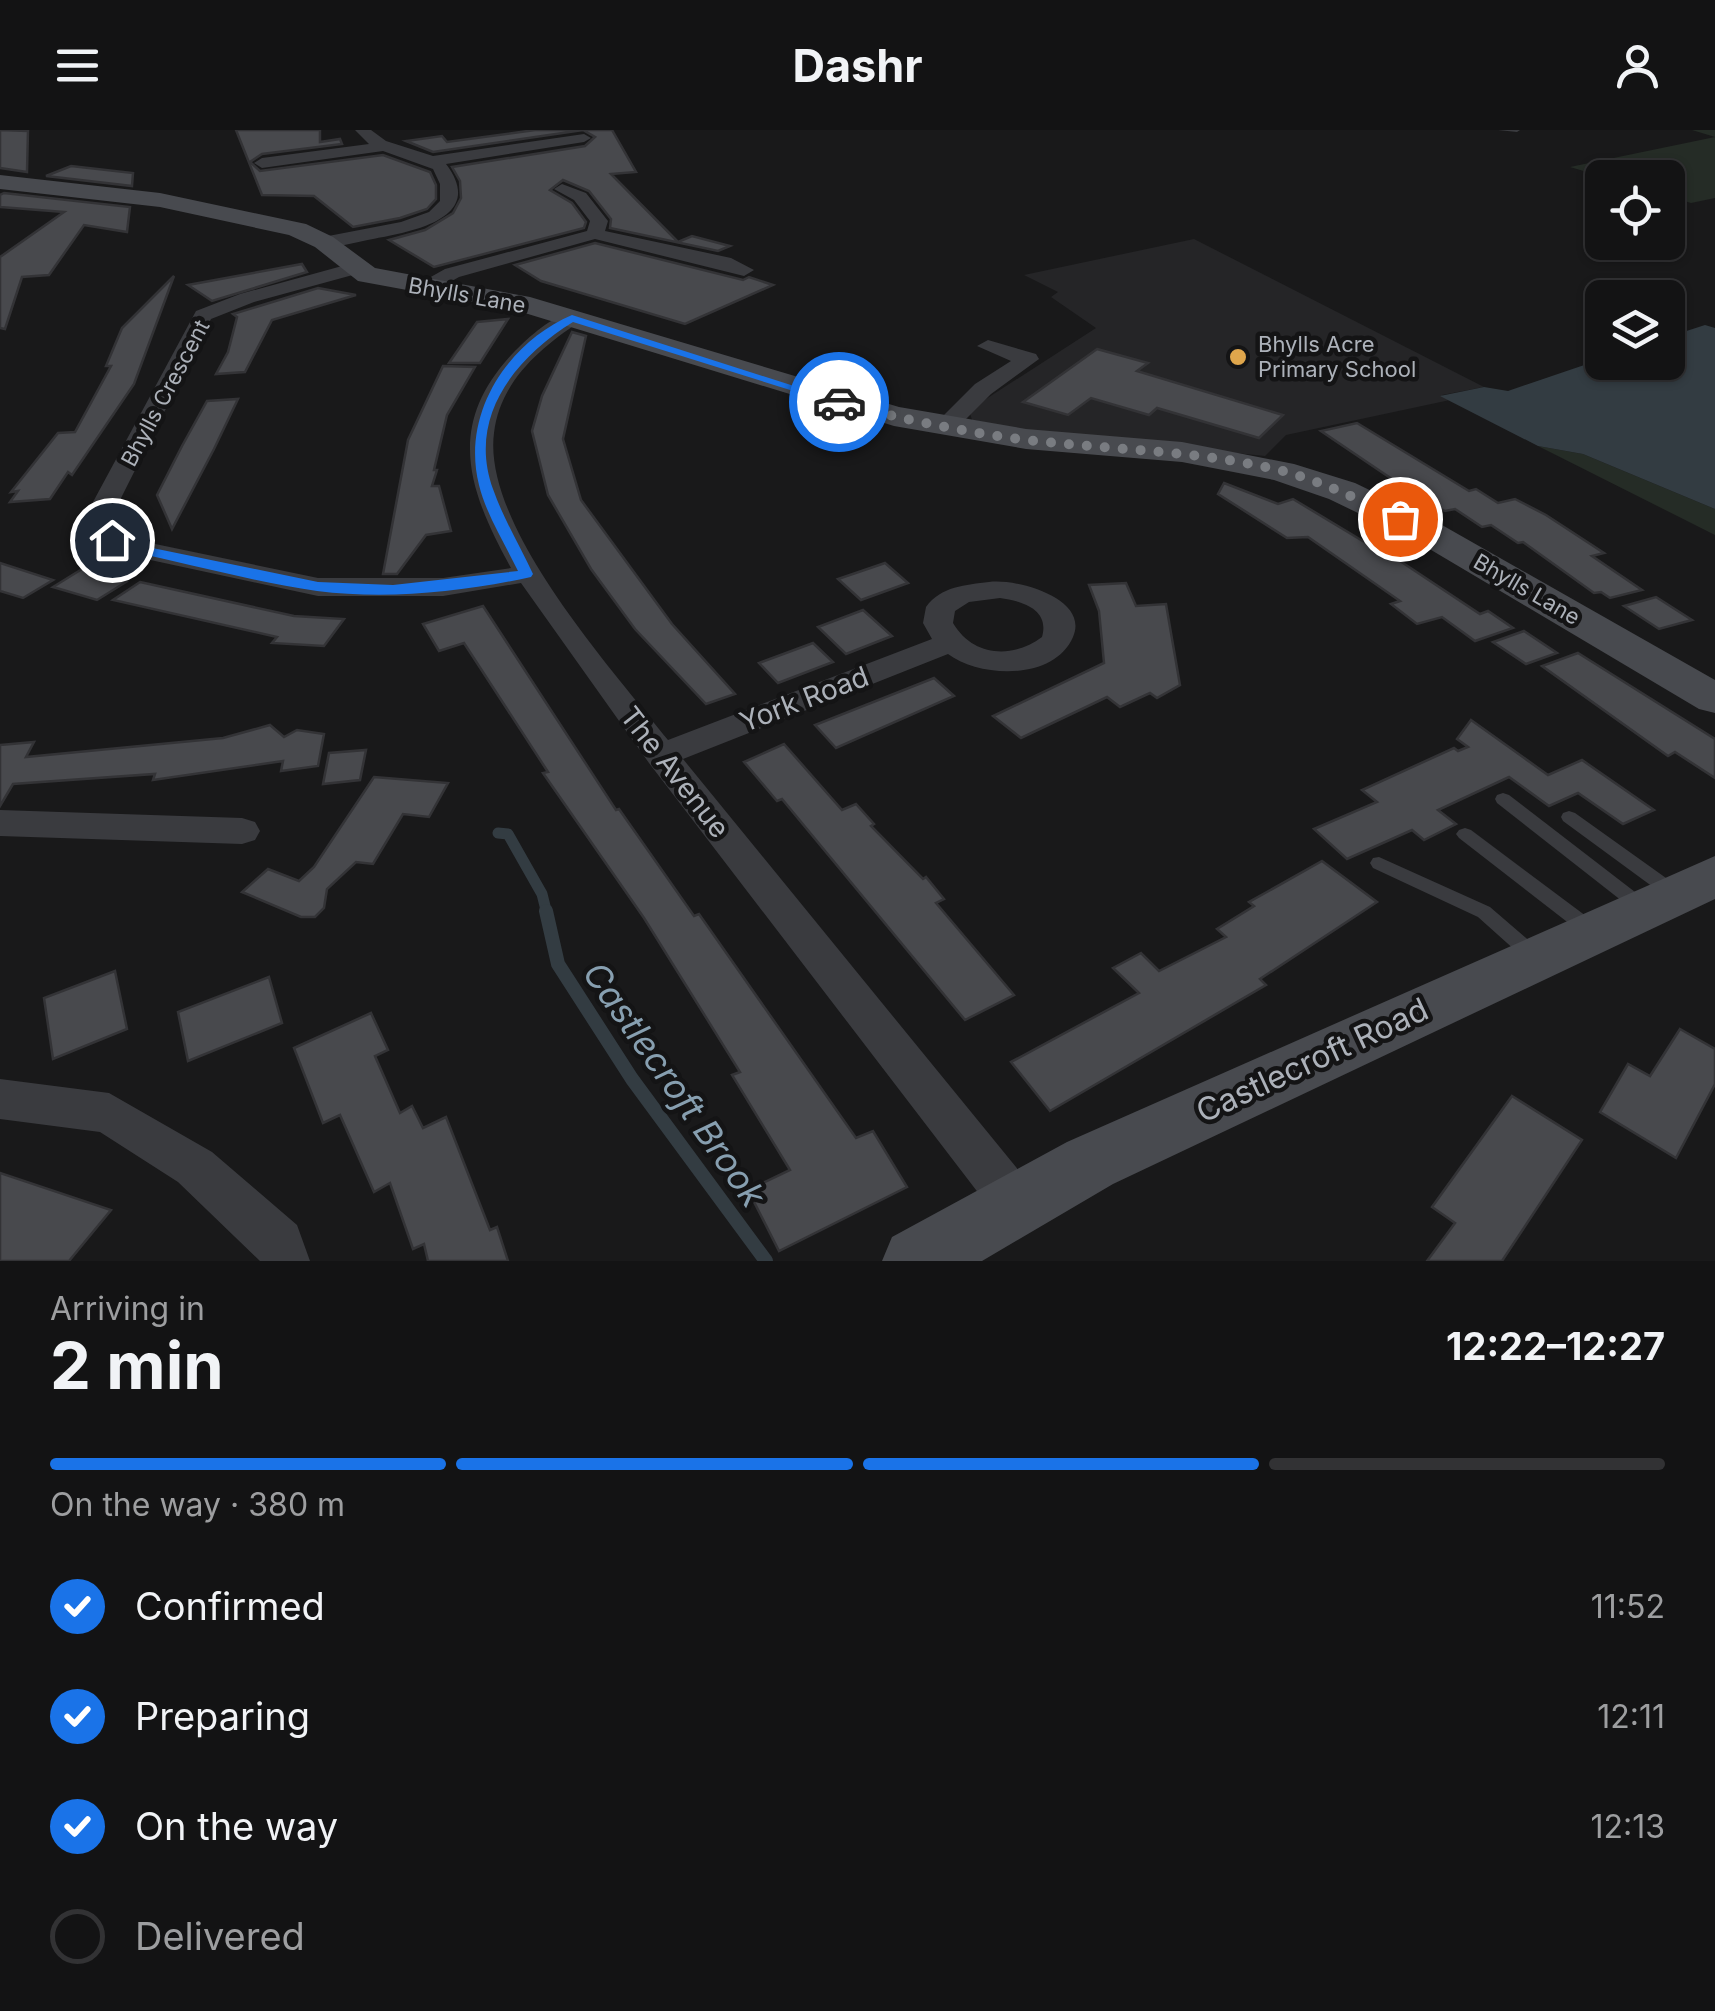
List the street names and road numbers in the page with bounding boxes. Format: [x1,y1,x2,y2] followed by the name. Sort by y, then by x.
[406,272,528,318] street label: Bhylls Lane
[115,315,215,471] street label: Bhylls Crescent
[1469,548,1585,630] street label: Bhylls Lane
[735,659,873,739] street label: York Road
[613,700,737,844] street label: The Avenue
[1190,989,1434,1131] street label: Castlecroft Road

